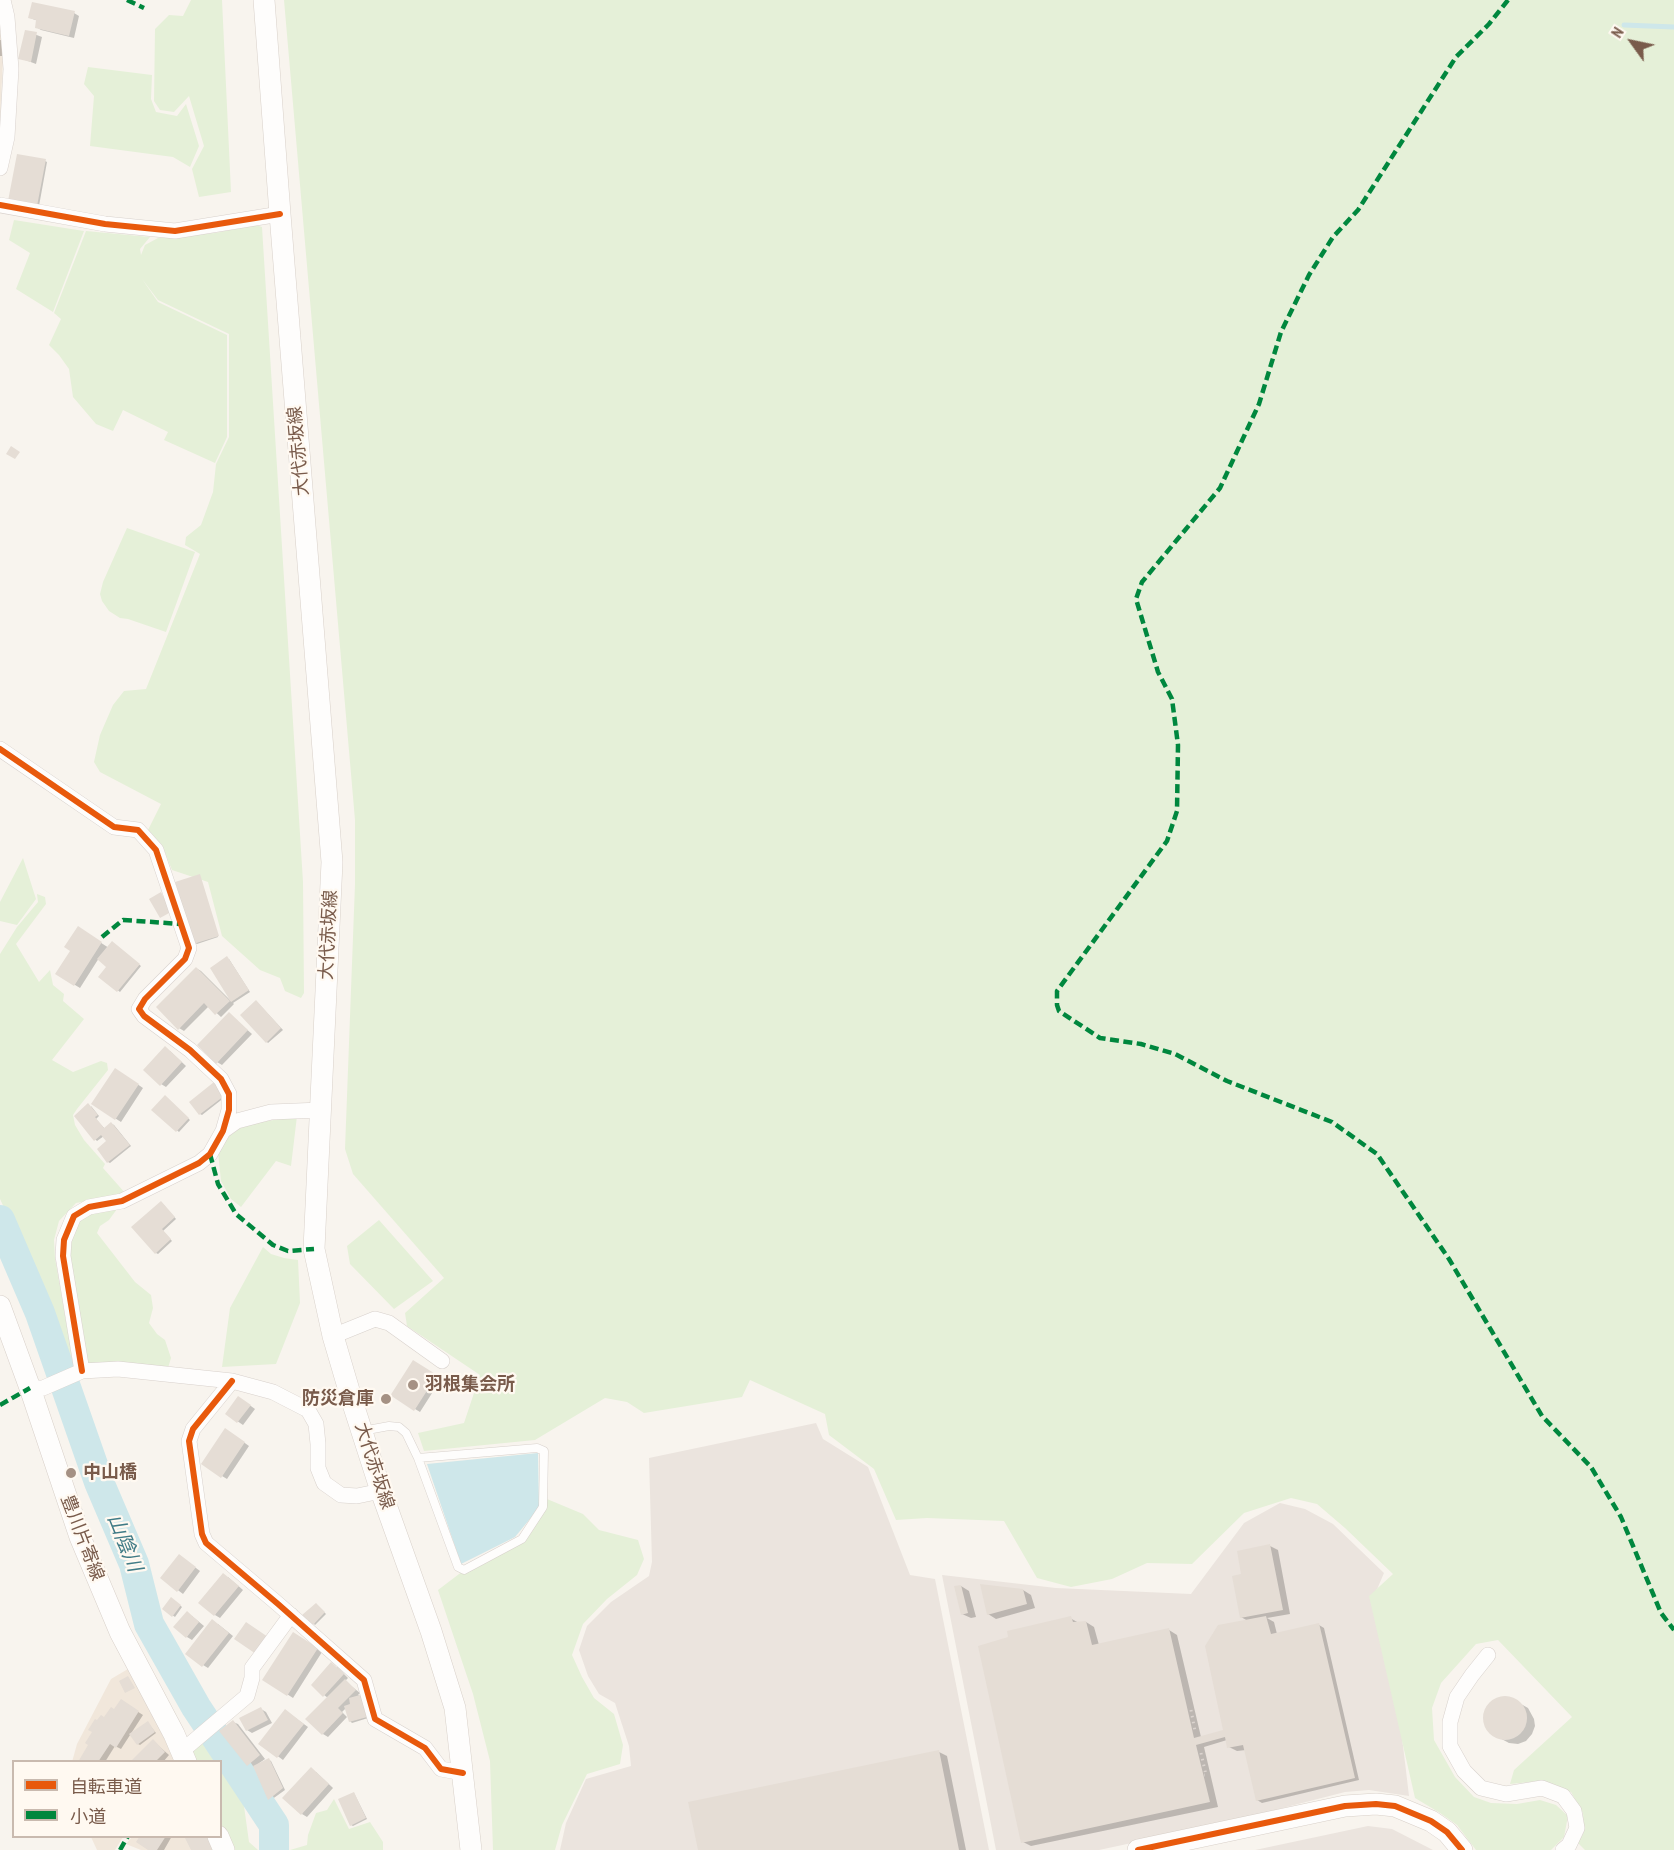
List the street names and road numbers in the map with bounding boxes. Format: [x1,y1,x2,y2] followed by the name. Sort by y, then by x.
[284,405,314,497] street label: 大代赤坂線
[316,889,342,981] street label: 大代赤坂線
[350,1420,398,1512] street label: 大代赤坂線
[56,1492,108,1584] street label: 豊川片寄線

